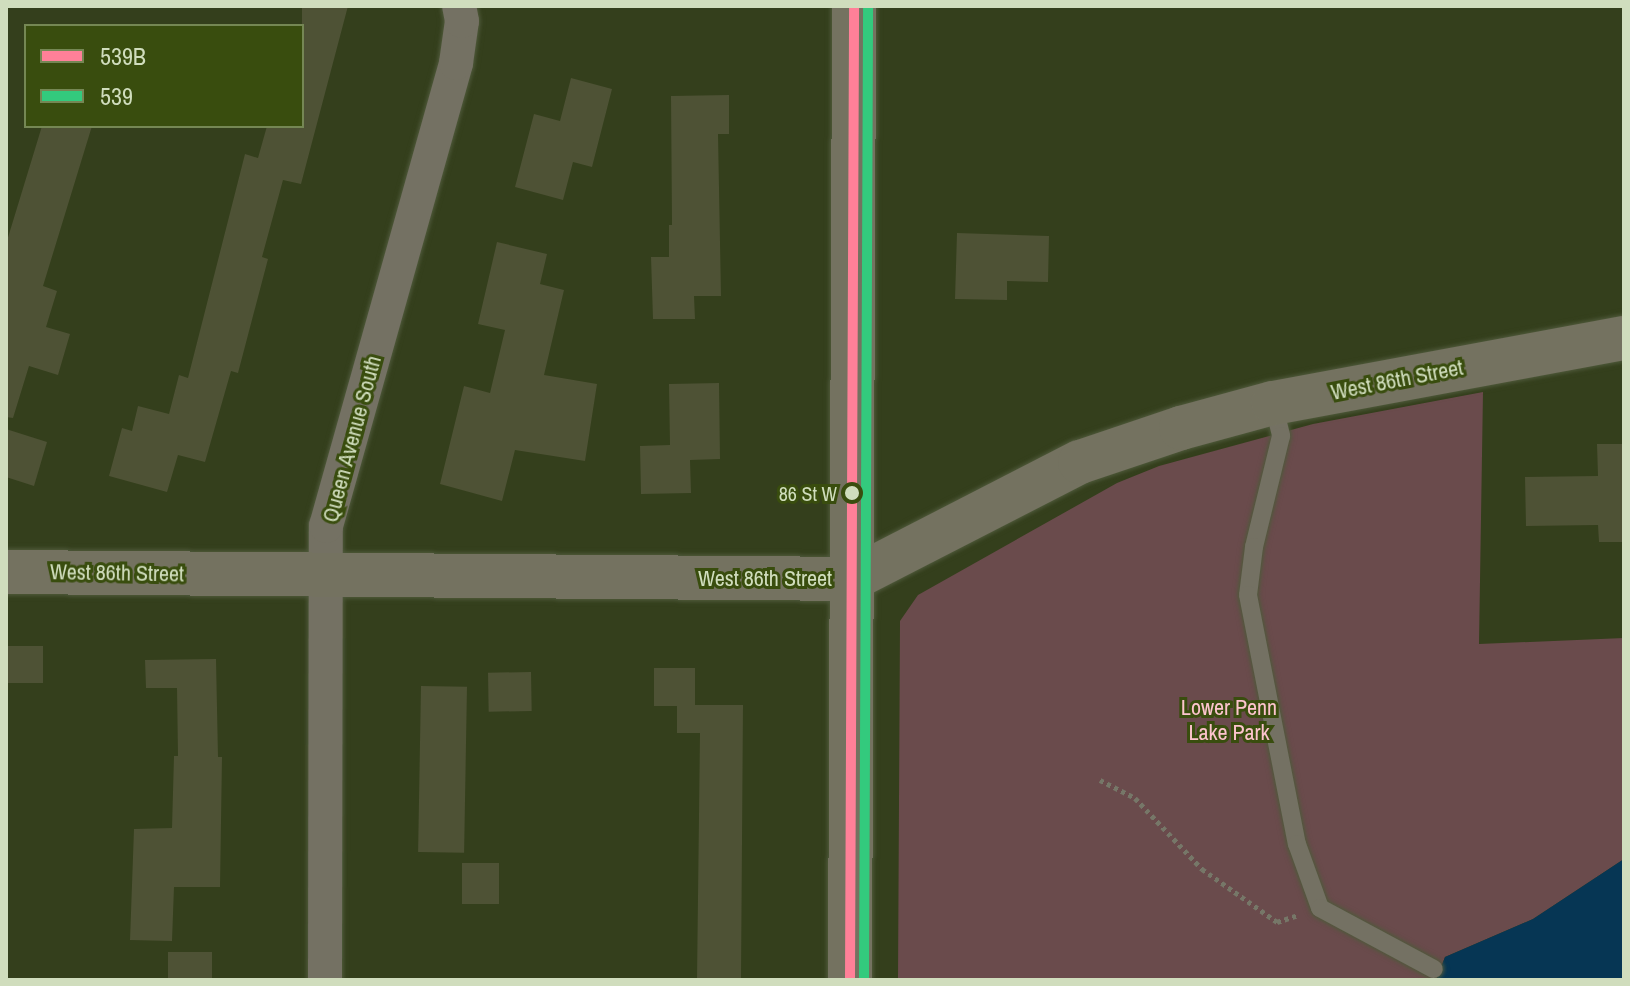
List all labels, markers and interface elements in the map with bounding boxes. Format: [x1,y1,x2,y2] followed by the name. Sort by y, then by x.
[24,24,304,128] legend
[100,40,146,72] text: 539B
[100,80,133,112] text: 539
[317,352,387,526] street label: Queen Avenue South
[1329,354,1465,406] street label: West 86th Street
[779,481,837,505] place label: 86 St W
[844,485,860,501] marker: 86 St W
[50,559,184,587] street label: West 86th Street
[698,566,832,592] street label: West 86th Street
[1181,694,1277,746] park label: Lower Penn Lake Park

